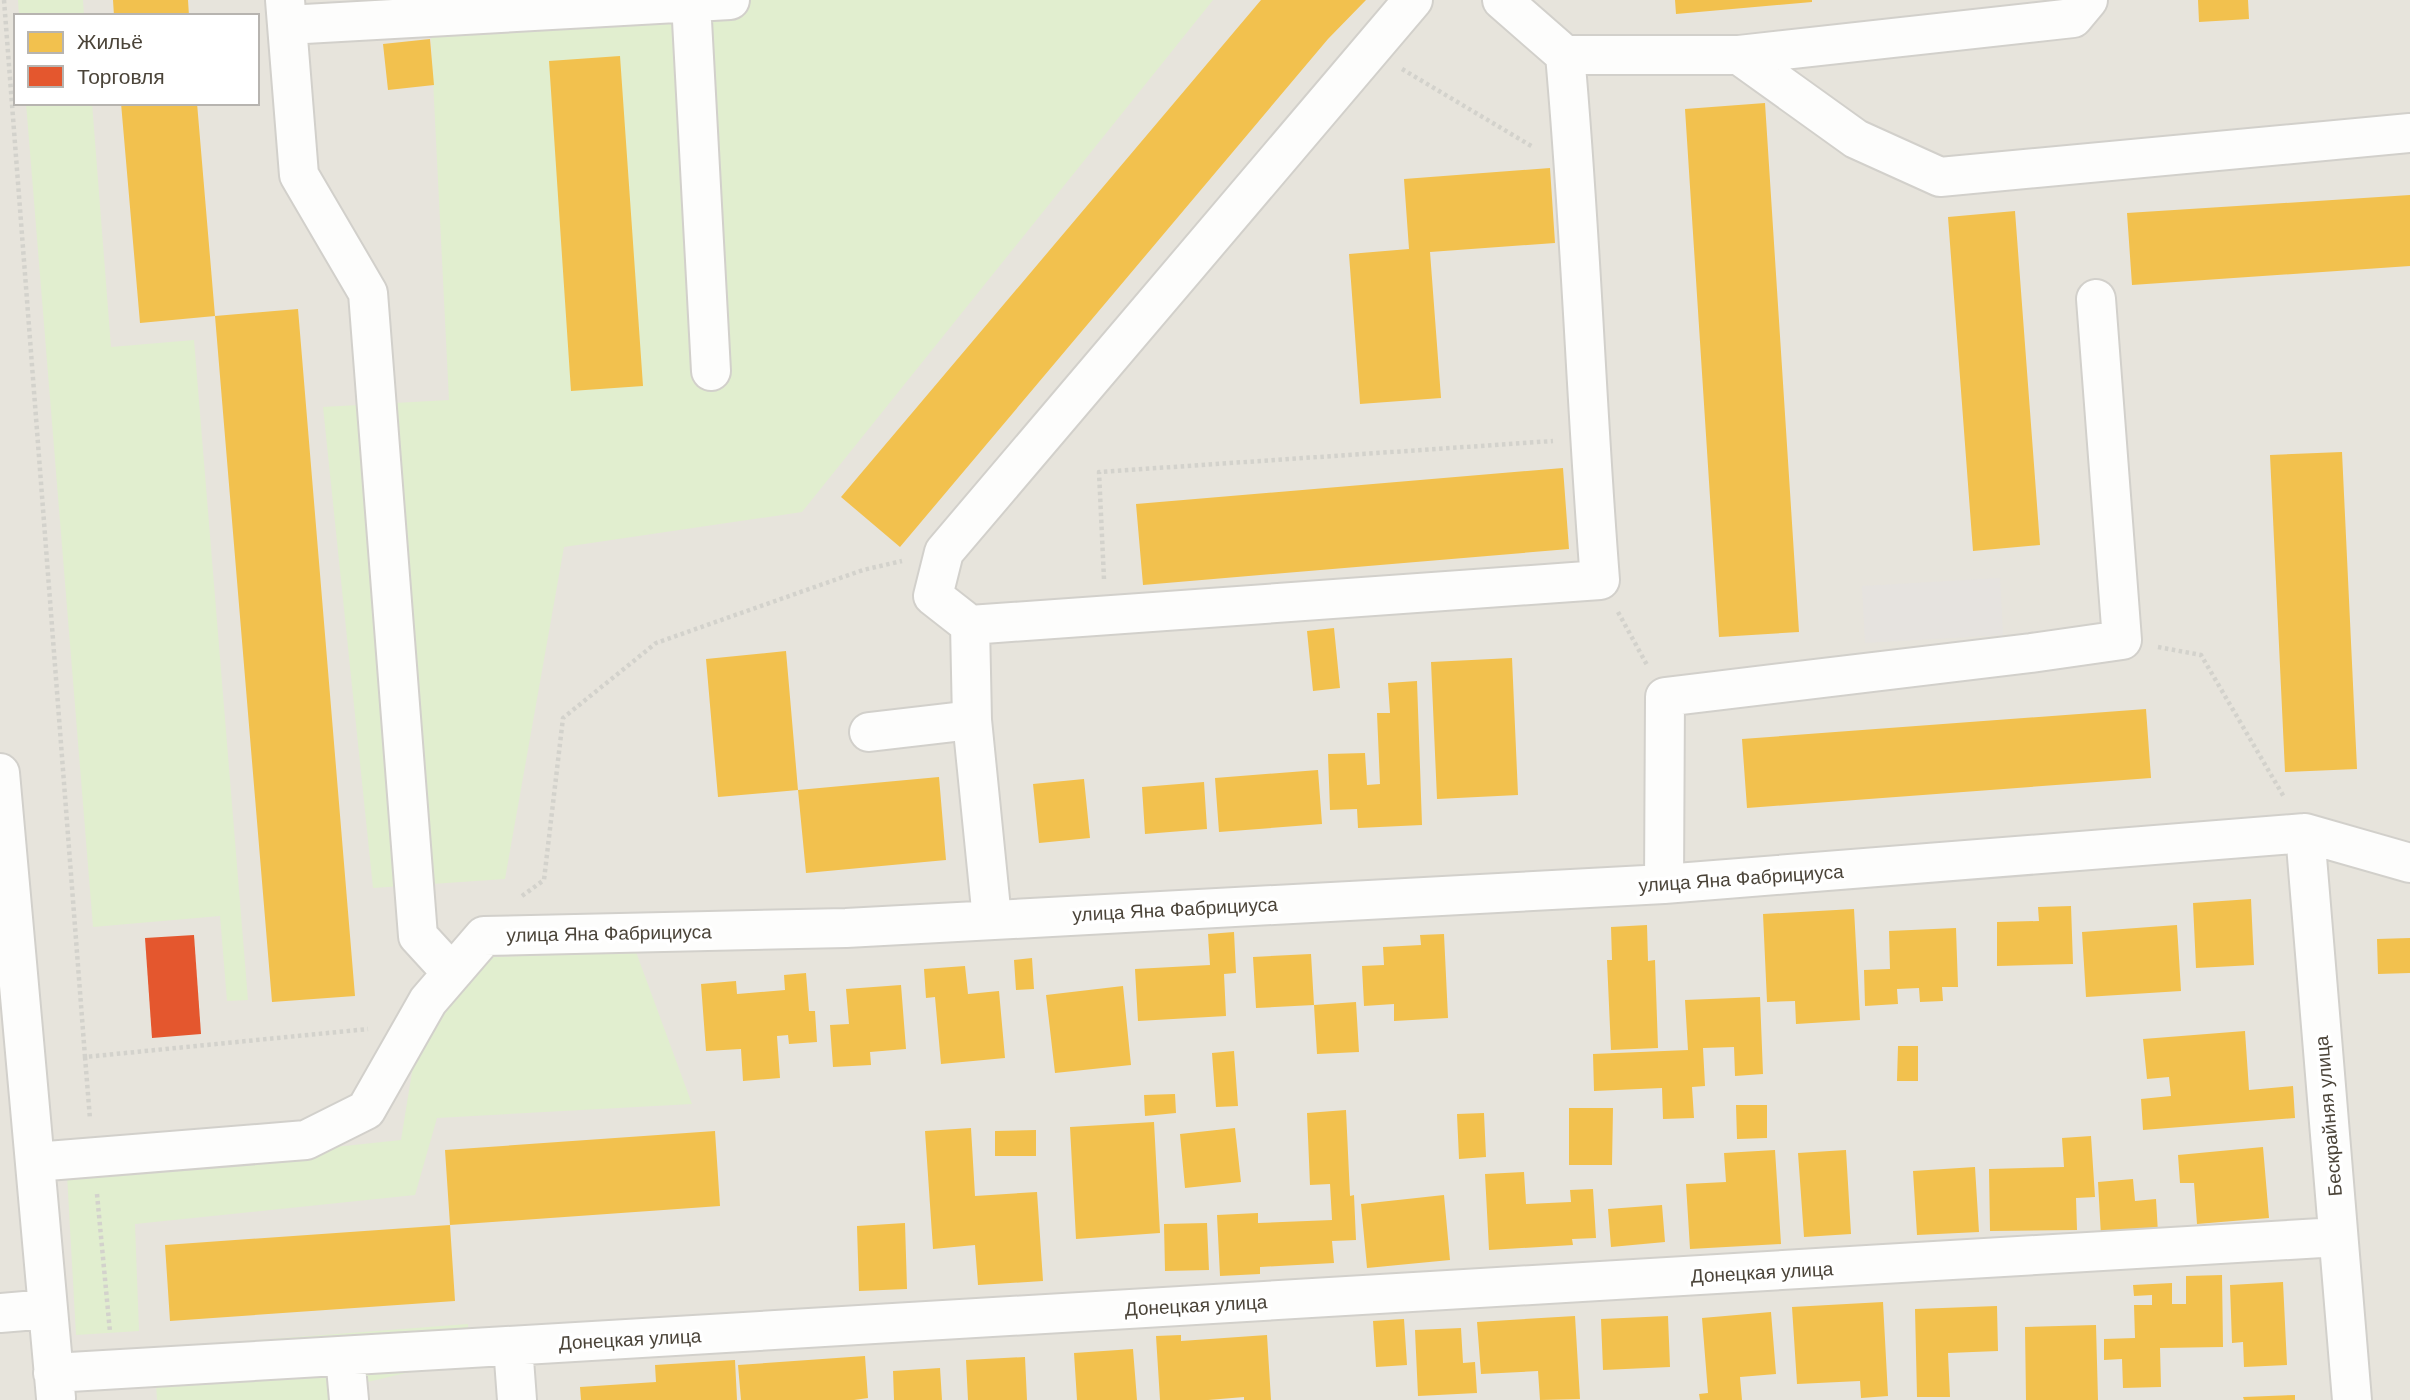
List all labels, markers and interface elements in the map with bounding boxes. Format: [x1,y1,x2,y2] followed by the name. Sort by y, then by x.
[14,14,259,105] legend
[77,30,143,53] text: Жильё
[77,65,165,88] text: Торговля
[1638,861,1845,896] street label: улица Яна Фабрициуса
[1072,894,1279,925] street label: улица Яна Фабрициуса
[506,921,712,946] street label: улица Яна Фабрициуса
[2311,1034,2346,1197] street label: Бескрайняя улица
[1690,1258,1834,1287] street label: Донецкая улица
[1124,1291,1268,1320] street label: Донецкая улица
[558,1325,702,1354] street label: Донецкая улица

